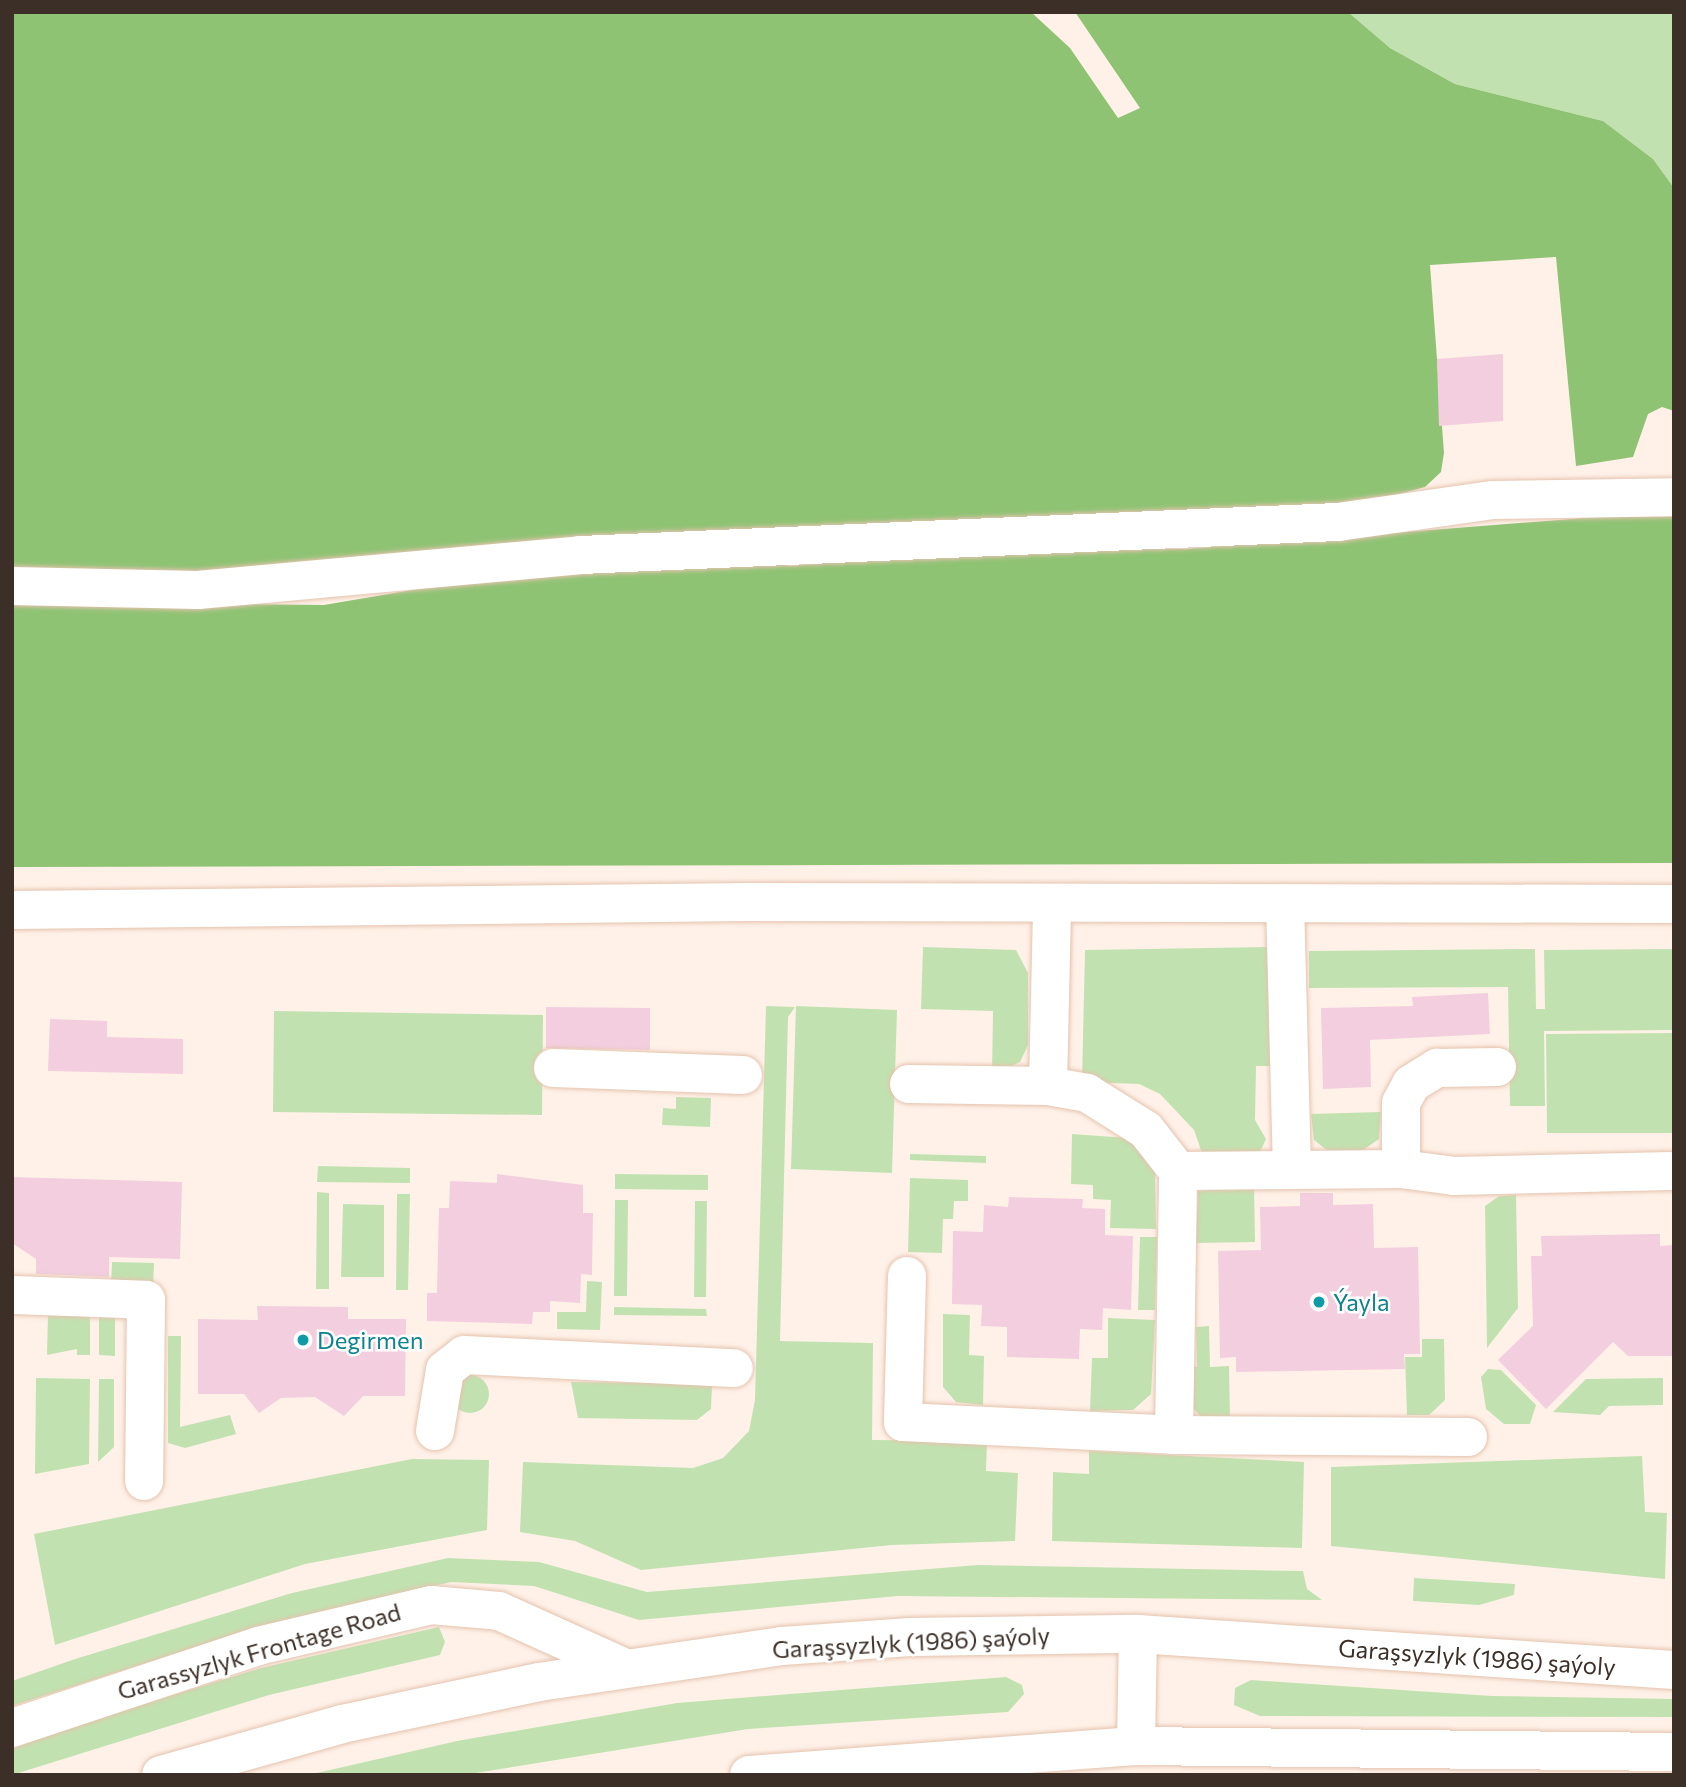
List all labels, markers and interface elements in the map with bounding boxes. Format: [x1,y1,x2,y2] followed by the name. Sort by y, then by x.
[1333,1288,1390,1316] place label: Ýayla
[1311,1294,1327,1310] marker: Ýayla
[317,1326,423,1354] place label: Degirmen
[295,1332,311,1348] marker: Degirmen
[114,1597,404,1705] street label: Garassyzlyk Frontage Road
[771,1620,1051,1664] street label: Garaşsyzlyk (1986) şaýoly
[1337,1633,1617,1681] street label: Garaşsyzlyk (1986) şaýoly

